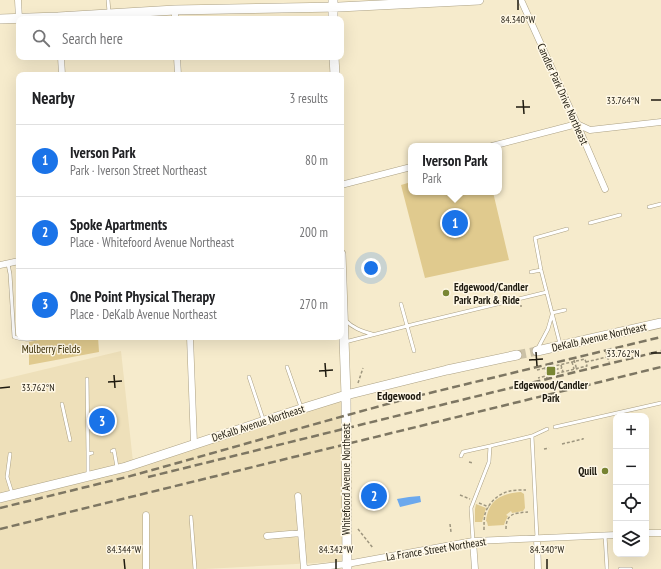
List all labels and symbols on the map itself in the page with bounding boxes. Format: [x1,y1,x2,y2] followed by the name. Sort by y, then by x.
[501,13,535,26] text: 84.340°W
[534,41,592,147] street label: Candler Park Drive Northeast
[606,94,640,107] text: 33.764°N
[442,208,468,238] pin: 1
[361,258,381,278] your location
[454,280,529,307] place label: Edgewood/Candler Park Park & Ride
[441,288,451,298] marker: Edgewood/Candler Park Park & Ride
[550,319,648,355] street label: DeKalb Avenue Northeast
[22,342,80,356] park label: Mulberry Fields
[606,347,640,360] text: 33.762°N
[545,365,557,377] marker: Edgewood/Candler Park
[514,378,589,405] place label: Edgewood/Candler Park
[21,381,55,394] text: 33.762°N
[377,388,421,403] district label: Edgewood
[210,401,306,445] street label: DeKalb Avenue Northeast
[89,406,115,436] pin: 3
[339,423,353,535] street label: Whitefoord Avenue Northeast
[578,464,597,478] place label: Quill
[600,466,610,476] marker: Quill
[361,481,387,511] pin: 2
[385,534,487,564] street label: La France Street Northeast
[107,543,141,556] text: 84.344°W
[319,543,353,556] text: 84.342°W
[530,543,564,556] text: 84.340°W

